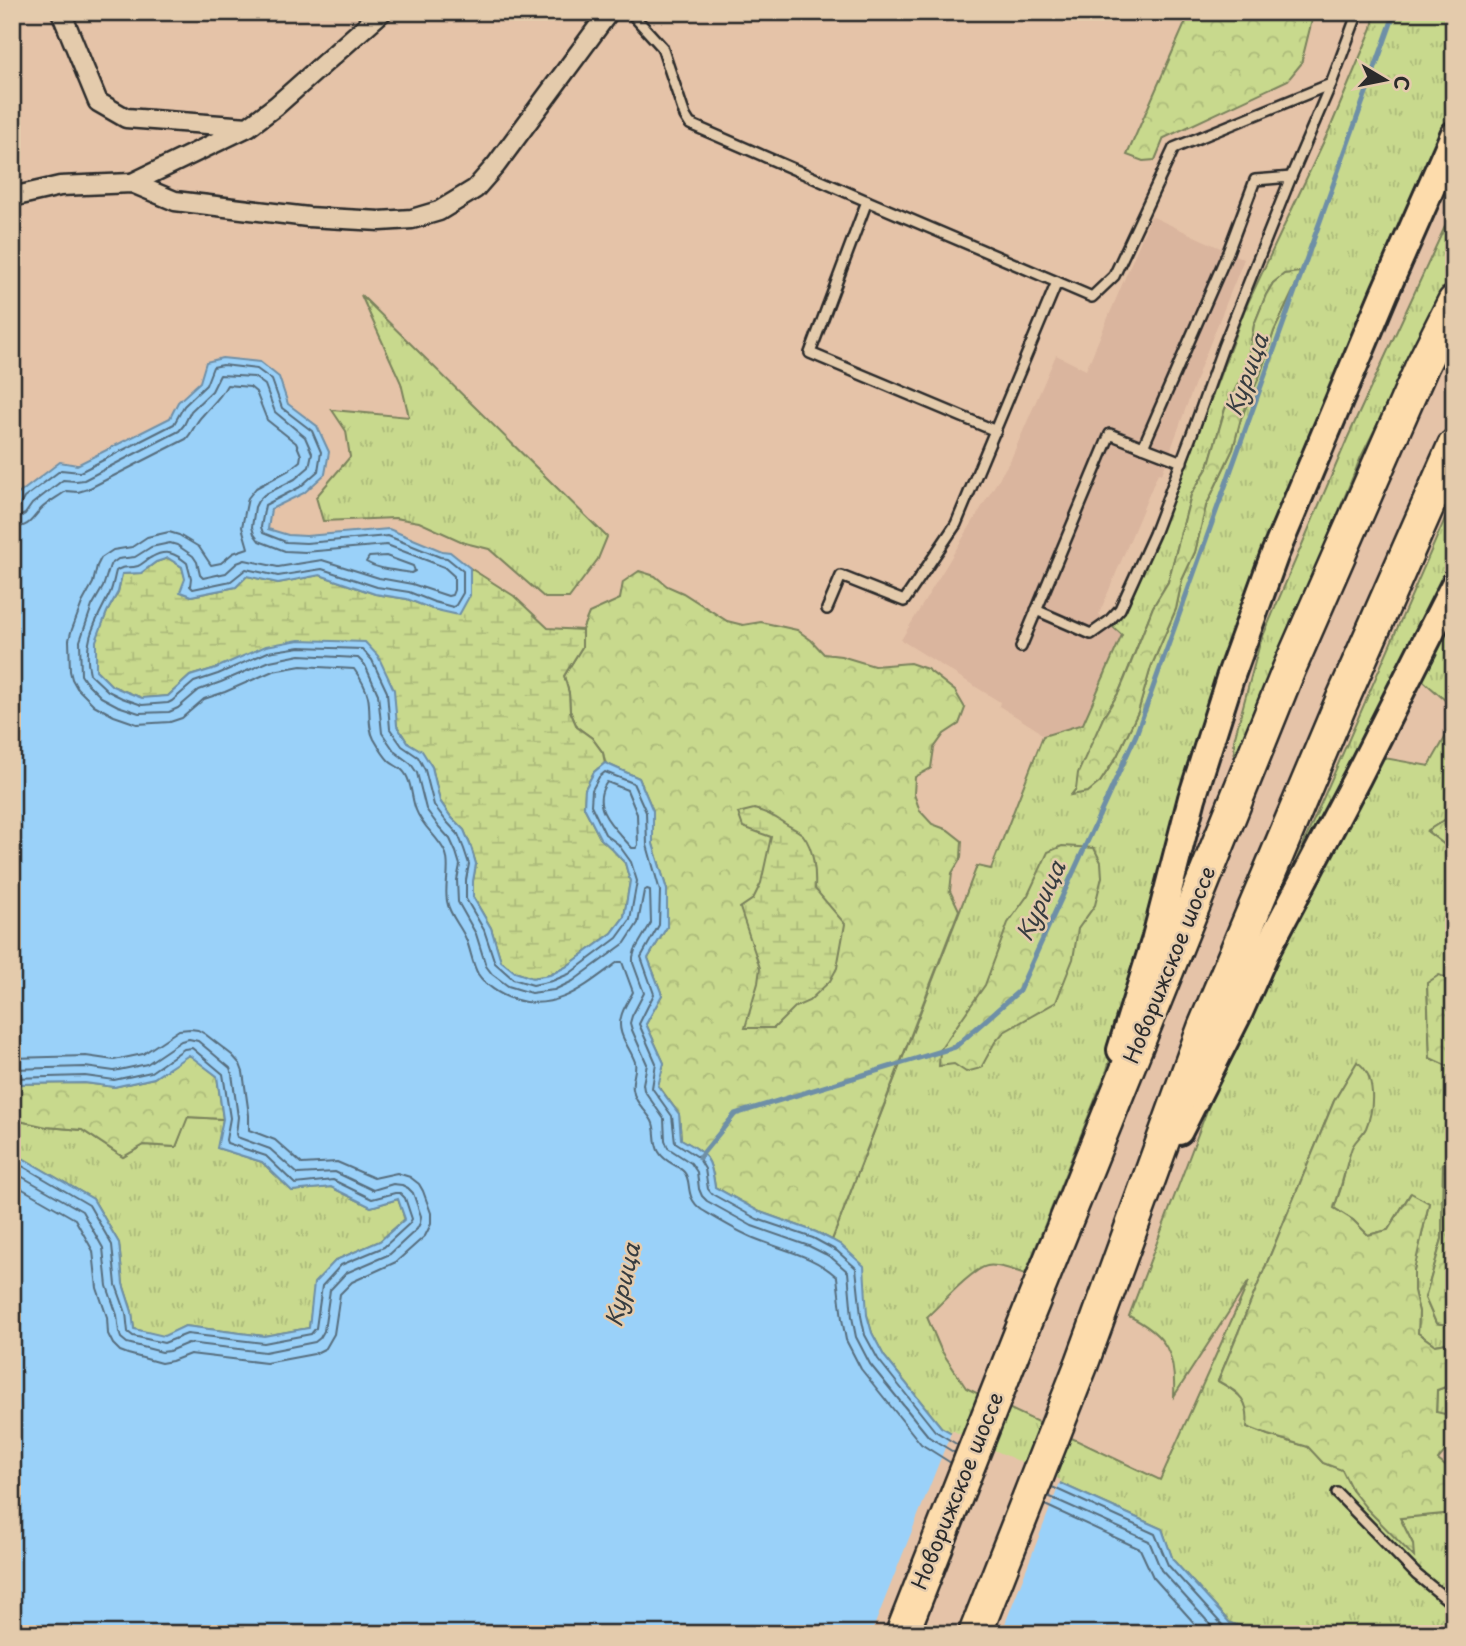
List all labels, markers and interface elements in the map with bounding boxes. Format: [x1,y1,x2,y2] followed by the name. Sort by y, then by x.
[1350,46,1420,116] north arrow
[1388,74,1418,93] text: С
[1215,328,1277,420] water label: Курица
[1006,854,1074,946] water label: Курица
[1114,861,1222,1068] street label: Новорижское шоссе
[595,1239,648,1330] water label: Курица
[902,1387,1010,1594] street label: Новорижское шоссе

